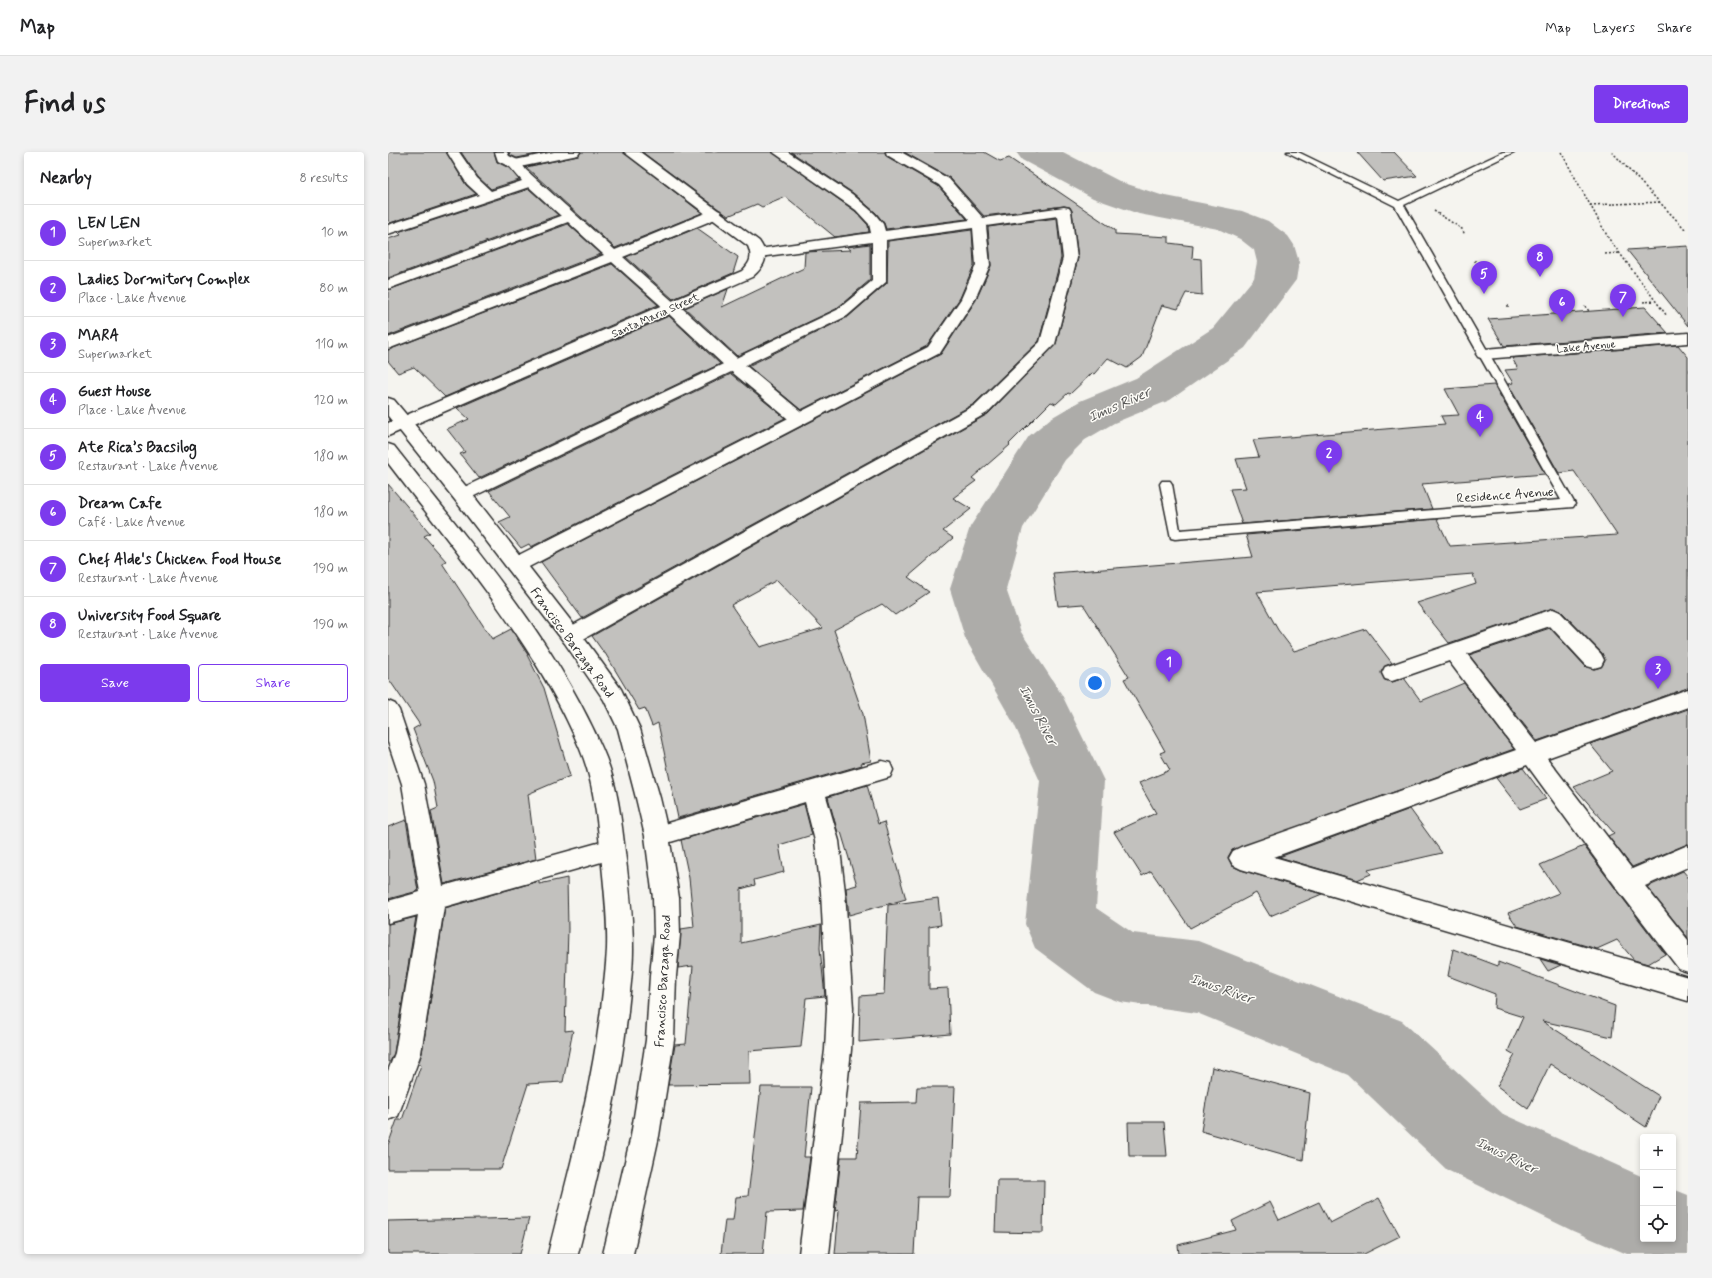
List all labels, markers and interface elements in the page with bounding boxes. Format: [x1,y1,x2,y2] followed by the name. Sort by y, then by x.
[20,15,55,40] text: Map
[1545,19,1571,37] text: Map
[1593,19,1635,37] text: Layers
[1657,19,1692,37] text: Share
[1594,85,1688,123] button: Directions
[24,86,105,123] text: Find us
[40,167,92,189] text: Nearby
[300,170,348,187] text: 8 results
[78,214,140,234] text: LEN LEN
[50,224,56,241] text: 1
[321,224,348,241] text: 10 m
[78,234,152,251] text: Supermarket
[1527,244,1553,277] pin: 8
[1471,261,1497,294] pin: 5
[78,270,250,290] text: Ladies Dormitory Complex
[50,280,56,297] text: 2
[319,280,348,297] text: 80 m
[1610,284,1636,317] pin: 7
[1549,289,1575,322] pin: 6
[78,290,187,307] text: Place · Lake Avenue
[609,290,702,341] street label: Santa Maria Street
[78,326,119,346] text: MARA
[50,336,56,353] text: 3
[315,336,348,353] text: 110 m
[1556,337,1616,357] street label: Lake Avenue
[78,346,152,363] text: Supermarket
[78,382,151,402] text: Guest House
[1086,382,1155,426] water label: Imus River
[49,392,57,409] text: 4
[314,392,348,409] text: 120 m
[78,402,187,419] text: Place · Lake Avenue
[1467,404,1493,437] pin: 4
[78,438,197,458] text: Ate Rica’s Bacsilog
[1316,440,1342,473] pin: 2
[49,448,57,465] text: 5
[313,448,348,465] text: 180 m
[78,458,218,475] text: Restaurant · Lake Avenue
[1456,484,1554,507] street label: Residence Avenue
[78,494,162,514] text: Dream Cafe
[50,504,56,521] text: 6
[313,504,348,521] text: 180 m
[78,514,185,531] text: Café · Lake Avenue
[78,550,281,570] text: Chef Alde's Chicken Food House
[49,560,57,577] text: 7
[313,560,348,577] text: 190 m
[78,570,218,587] text: Restaurant · Lake Avenue
[526,584,618,702] street label: Francisco Barzaga Road
[78,606,221,626] text: University Food Square
[49,616,57,633] text: 8
[313,616,348,633] text: 190 m
[78,626,218,643] text: Restaurant · Lake Avenue
[1156,649,1182,682] pin: 1
[1645,656,1671,689] pin: 3
[40,664,190,702] button: Save
[198,664,348,702] button: Share
[1085,673,1105,693] your location
[1015,682,1062,751] water label: Imus River
[652,914,675,1048] street label: Francisco Barzaga Road
[1188,970,1258,1009] water label: Imus River
[1473,1133,1542,1179] water label: Imus River
[1640,1134,1676,1242] map controls
[1640,1134,1676,1170] button: +
[1640,1170,1676,1206] button: −
[1640,1206,1676,1242] button: locate

